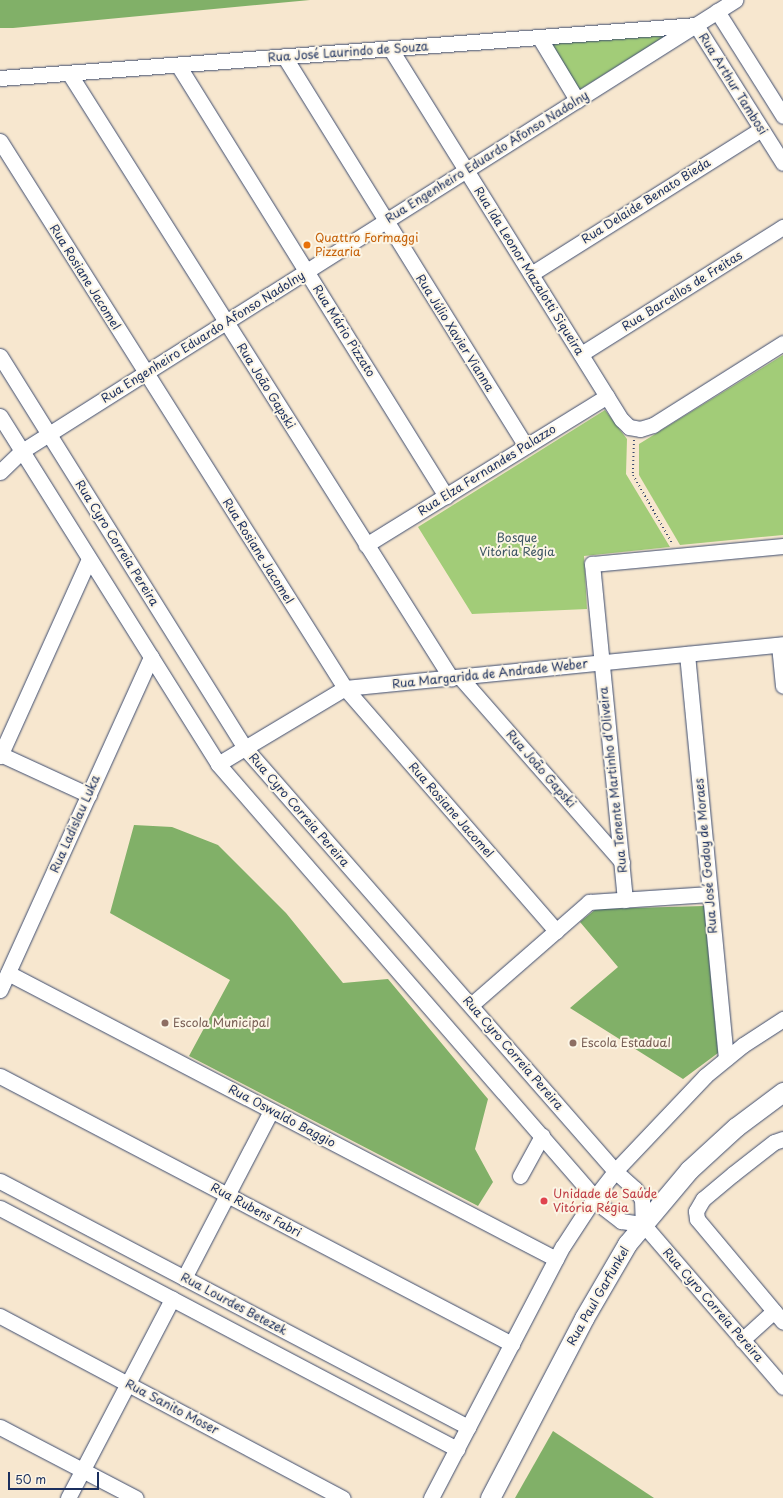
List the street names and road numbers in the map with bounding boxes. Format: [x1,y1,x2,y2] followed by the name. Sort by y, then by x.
[696,30,770,138] street label: Rua Arthur Tambosi
[267,39,429,65] street label: Rua José Laurindo de Souza
[383,88,591,226] street label: Rua Engenheiro Eduardo Afonso Nadolny
[579,155,713,247] street label: Rua Delaide Benato Bieda
[471,183,587,359] street label: Rua Ida Leonor Mazalotti Siqueira
[46,221,124,333] street label: Rua Rosiane Jacomel
[619,248,745,334] street label: Rua Barcellos de Freitas
[99,268,307,406] street label: Rua Engenheiro Eduardo Afonso Nadolny
[412,270,498,396] street label: Rua Júlio Xavier Vianna
[310,282,378,380] street label: Rua Mário Pizzato
[234,340,298,432] street label: Rua João Gapski
[415,421,559,519] street label: Rua Elza Fernandes Palazzo
[72,477,162,609] street label: Rua Cyro Correia Pereira
[219,495,297,607] street label: Rua Rosiane Jacomel
[390,656,590,692] street label: Rua Margarida de Andrade Weber
[596,686,630,874] street label: Rua Tenente Martinho d'Oliveira
[503,727,579,811] street label: Rua João Gapski
[246,750,352,870] street label: Rua Cyro Correia Pereira
[405,759,497,861] street label: Rua Rosiane Jacomel
[47,773,103,875] street label: Rua Ladislau Luka
[692,777,720,935] street label: Rua José Godoy de Moraes
[460,993,566,1113] street label: Rua Cyro Correia Pereira
[225,1081,339,1151] street label: Rua Oswaldo Baggio
[208,1180,304,1240] street label: Rua Rubens Fabri
[564,1243,632,1349] street label: Rua Paul Garfunkel
[660,1245,766,1365] street label: Rua Cyro Correia Pereira
[178,1270,290,1338] street label: Rua Lourdes Betezek
[123,1376,221,1438] street label: Rua Sanito Moser

